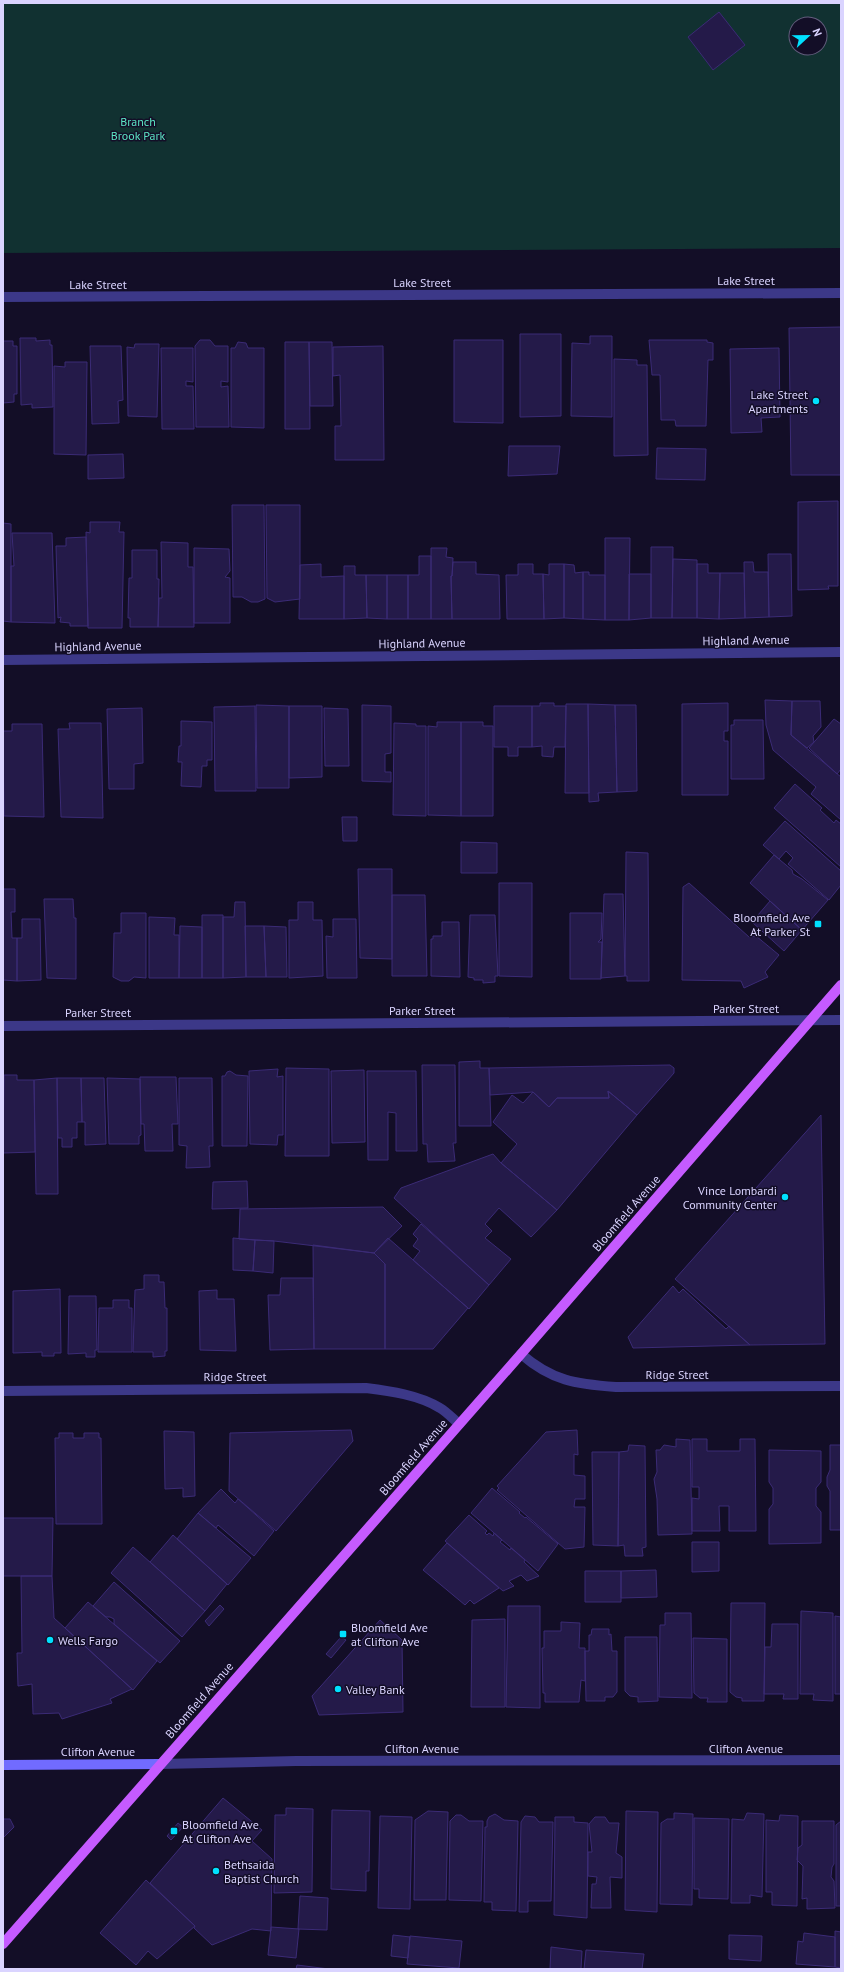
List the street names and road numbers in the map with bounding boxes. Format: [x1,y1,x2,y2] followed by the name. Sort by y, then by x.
[717,273,775,288] street label: Lake Street
[393,275,451,290] street label: Lake Street
[69,277,127,292] street label: Lake Street
[702,632,790,648] street label: Highland Avenue
[378,635,466,651] street label: Highland Avenue
[54,638,142,654] street label: Highland Avenue
[713,1001,779,1016] street label: Parker Street
[389,1003,455,1018] street label: Parker Street
[65,1005,131,1020] street label: Parker Street
[589,1172,663,1254] street label: Bloomfield Avenue
[645,1367,709,1382] street label: Ridge Street
[203,1369,267,1384] street label: Ridge Street
[376,1416,450,1498] street label: Bloomfield Avenue
[162,1659,236,1741] street label: Bloomfield Avenue
[385,1741,459,1756] street label: Clifton Avenue
[709,1741,783,1756] street label: Clifton Avenue
[61,1744,135,1759] street label: Clifton Avenue

